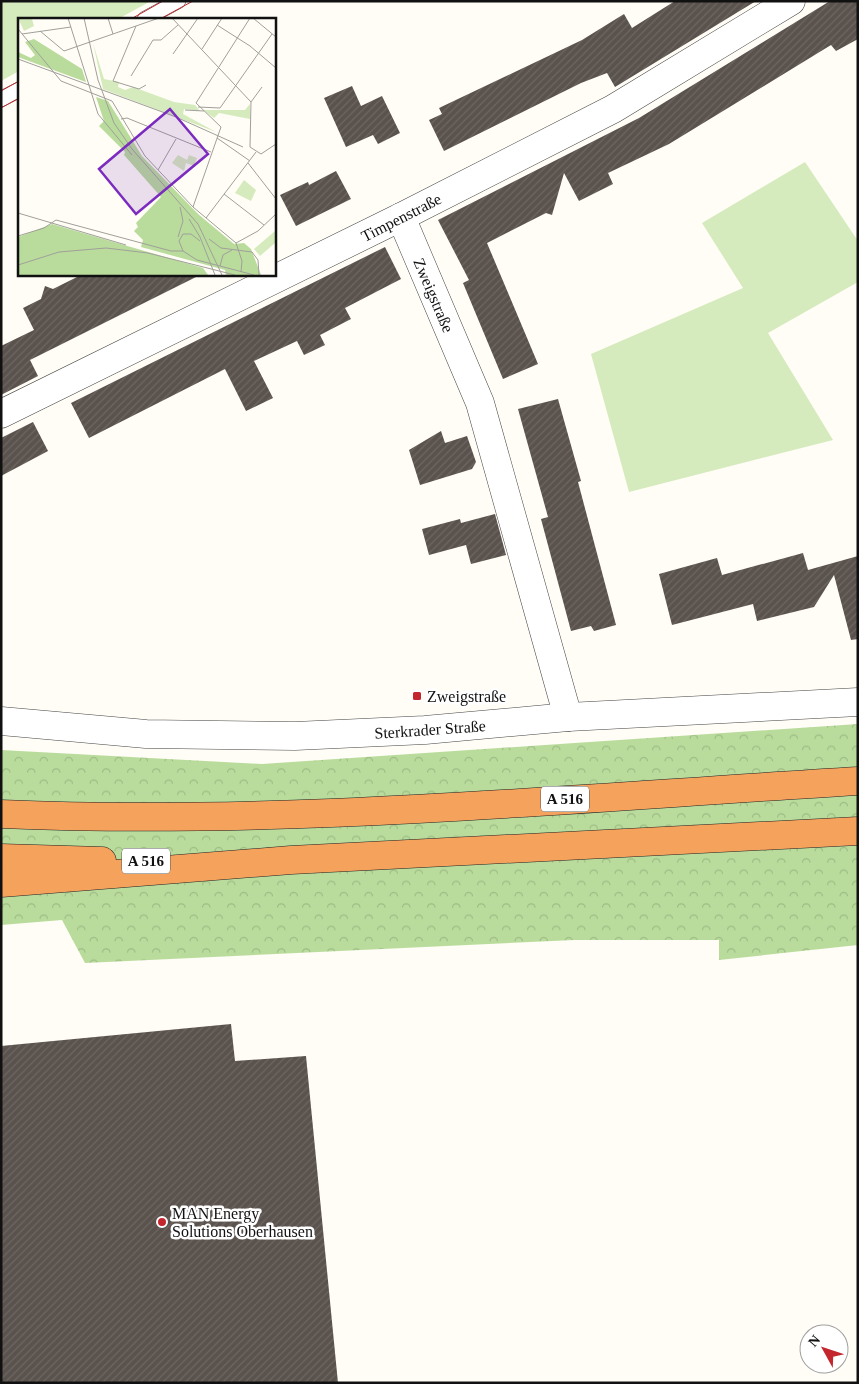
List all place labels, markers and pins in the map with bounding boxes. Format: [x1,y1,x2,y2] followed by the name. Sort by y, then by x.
[427,688,506,706] place label: Zweigstraße
[411,690,423,702] marker: Zweigstraße
[172,1205,313,1240] place label: MAN Energy Solutions Oberhausen
[156,1216,168,1228] marker: MAN Energy Solutions Oberhausen

